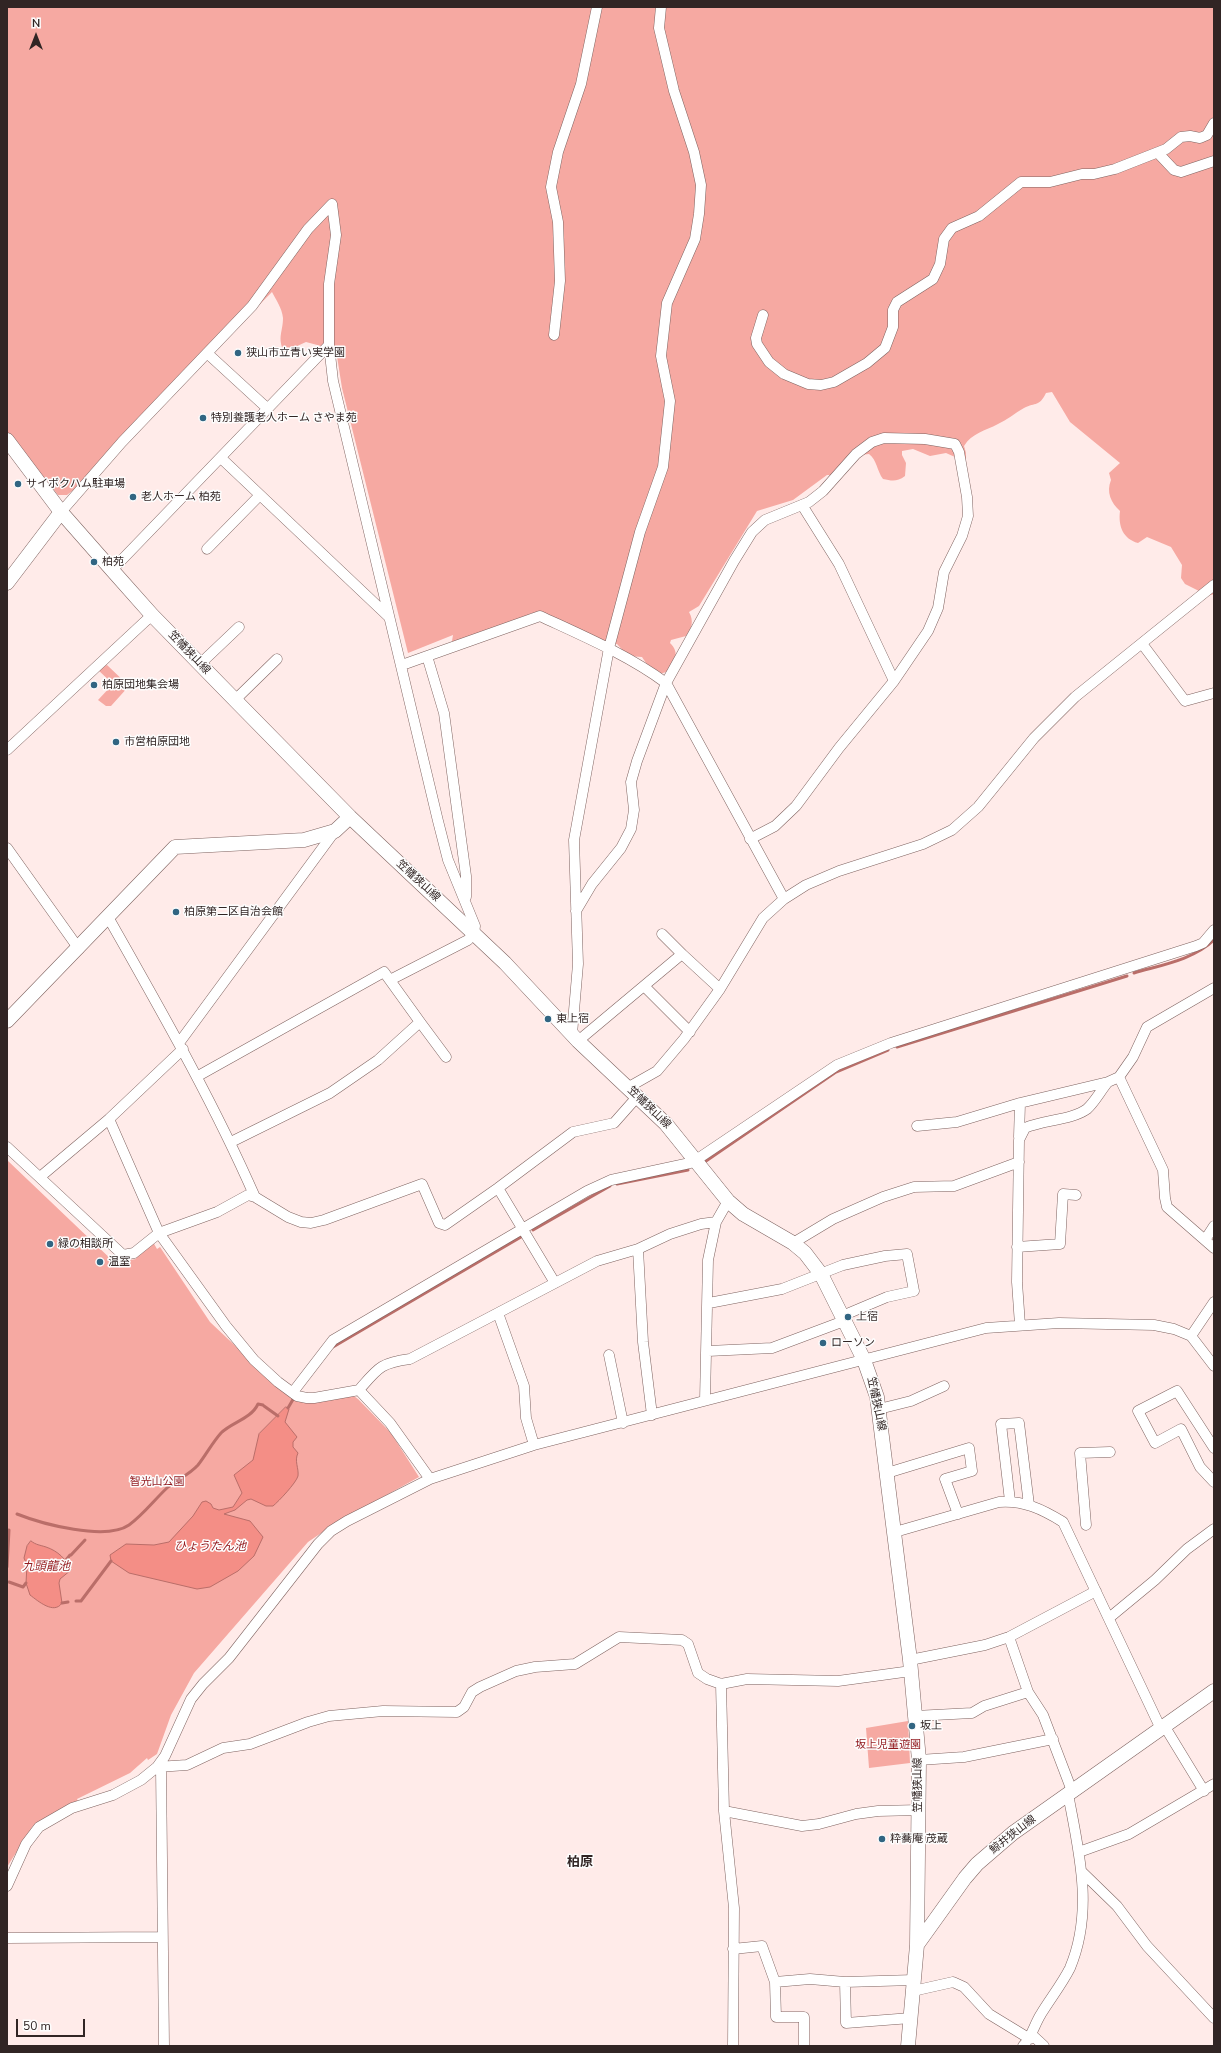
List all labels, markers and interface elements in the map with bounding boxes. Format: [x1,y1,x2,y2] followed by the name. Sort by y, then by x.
[16,16,56,56] north arrow
[32,16,40,31] text: N
[246,346,345,360] place label: 狭山市立青い実学園
[233,348,243,358] marker: 狭山市立青い実学園
[211,411,357,425] place label: 特別養護老人ホーム さやま苑
[198,413,208,423] marker: 特別養護老人ホーム さやま苑
[26,477,125,491] place label: サイボクハム駐車場
[13,479,23,489] marker: サイボクハム駐車場
[141,490,221,504] place label: 老人ホーム 柏苑
[128,492,138,502] marker: 老人ホーム 柏苑
[102,555,124,569] place label: 柏苑
[89,557,99,567] marker: 柏苑
[165,629,213,677] street label: 笠幡狭山線
[102,678,179,692] place label: 柏原団地集会場
[89,680,99,690] marker: 柏原団地集会場
[124,735,190,749] place label: 市営柏原団地
[111,737,121,747] marker: 市営柏原団地
[393,857,443,905] street label: 笠幡狭山線
[184,905,283,919] place label: 柏原第二区自治会館
[171,907,181,917] marker: 柏原第二区自治会館
[556,1012,589,1026] place label: 東上宿
[543,1014,553,1024] marker: 東上宿
[625,1084,673,1132] street label: 笠幡狭山線
[58,1237,113,1251] place label: 緑の相談所
[45,1239,55,1249] marker: 緑の相談所
[108,1255,130,1269] place label: 温室
[95,1257,105,1267] marker: 温室
[856,1310,878,1324] place label: 上宿
[843,1312,853,1322] marker: 上宿
[831,1336,875,1350] place label: ローソン
[818,1338,828,1348] marker: ローソン
[864,1376,888,1432] street label: 笠幡狭山線
[130,1475,184,1489] park label: 智光山公園
[174,1540,246,1554] water label: ひょうたん池
[22,1560,70,1574] water label: 九頭龍池
[920,1719,942,1733] place label: 坂上
[907,1721,917,1731] marker: 坂上
[855,1738,921,1752] park label: 坂上児童遊園
[911,1758,925,1812] street label: 笠幡狭山線
[987,1813,1039,1857] street label: 鯨井狭山線
[890,1832,948,1846] place label: 粋蕎庵 茂蔵
[877,1834,887,1844] marker: 粋蕎庵 茂蔵
[567,1855,593,1871] district label: 柏原
[18,2011,87,2037] scale bar
[23,2018,51,2034] text: 50 m

